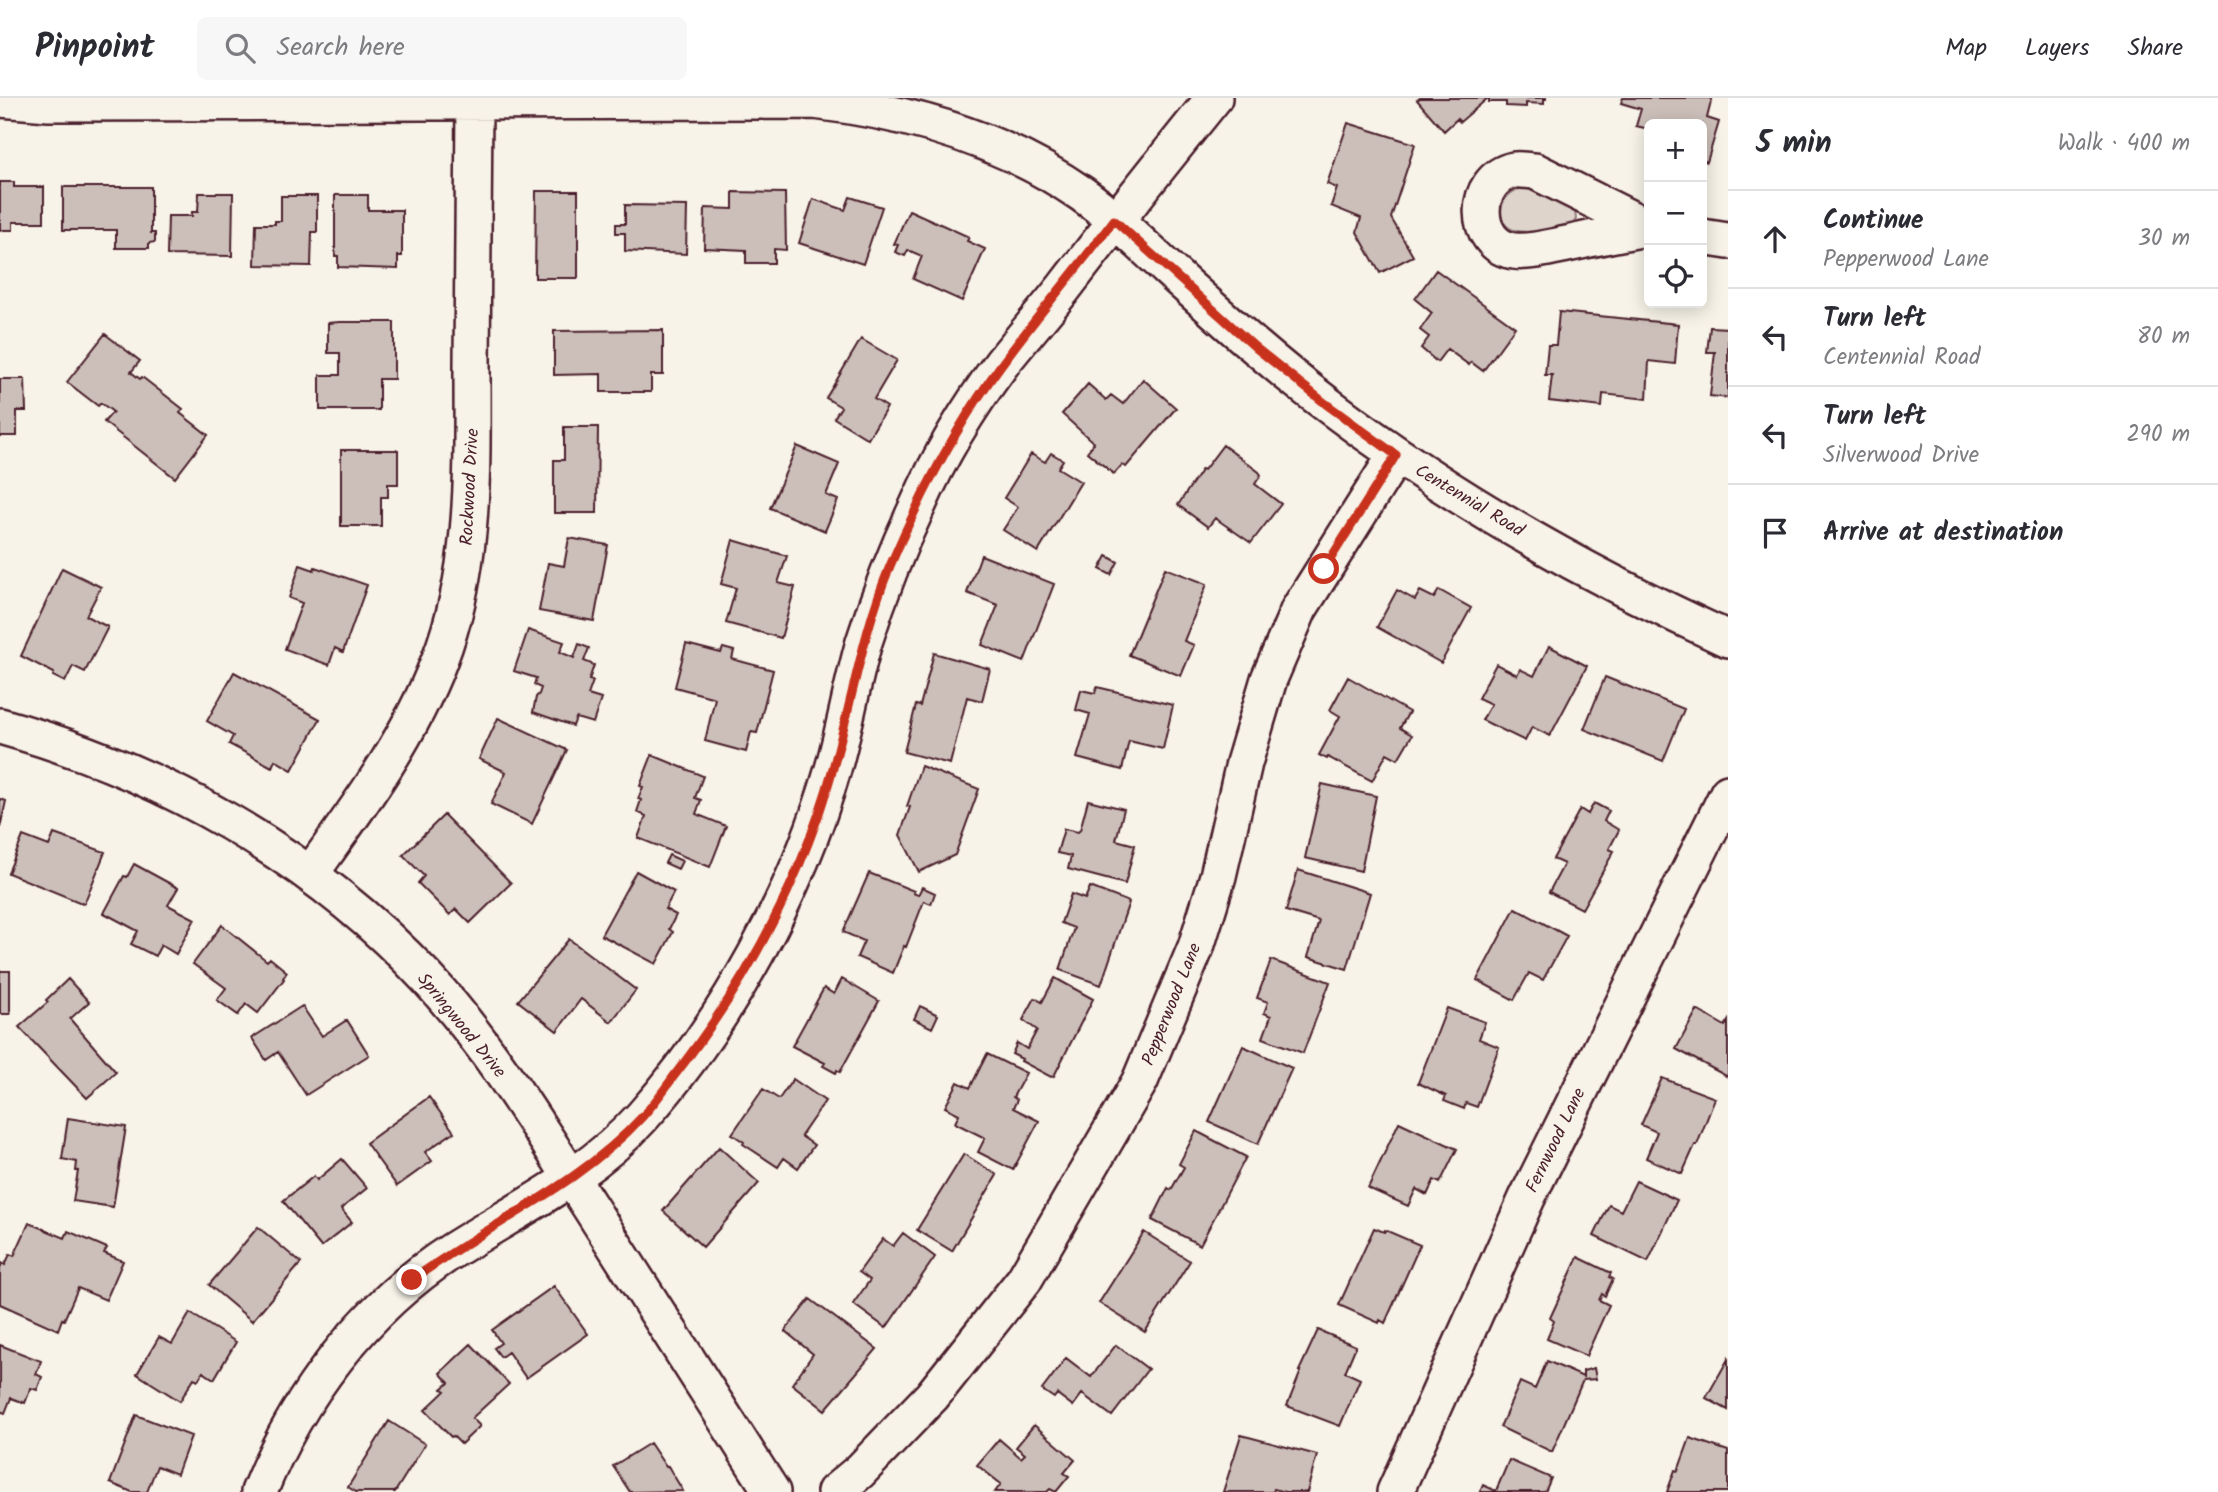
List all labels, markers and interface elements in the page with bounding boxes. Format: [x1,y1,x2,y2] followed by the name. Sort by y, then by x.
[197,17,687,80] search box
[35,22,155,75] text: Pinpoint
[277,27,405,69] text: Search here
[221,29,259,67] icon: search
[1945,29,1987,68] text: Map
[2025,29,2089,68] text: Layers
[2127,29,2183,68] text: Share
[1644,119,1707,308] map controls
[1644,119,1707,182] button: +
[1756,120,1832,168] text: 5 min
[2058,126,2190,162] text: Walk · 400 m
[1644,182,1707,245] button: −
[1823,200,1924,242] text: Continue
[1756,220,1794,258] icon: ahead
[2138,221,2190,257] text: 30 m
[1823,242,1989,278] text: Pepperwood Lane
[1644,245,1707,308] button: locate
[1823,298,1926,340] text: Turn left
[1756,318,1794,356] icon: left
[2137,319,2190,355] text: 80 m
[1823,340,1980,376] text: Centennial Road
[1823,396,1926,438] text: Turn left
[1756,416,1794,454] icon: left
[2126,417,2190,453] text: 290 m
[453,428,488,546] street label: Rockwood Drive
[1823,438,1979,474] text: Silverwood Drive
[1409,457,1530,546] street label: Centennial Road
[1823,512,2063,554] text: Arrive at destination
[1756,514,1794,552] icon: arrive
[1308,553,1339,584] route start
[1135,939,1210,1070] street label: Pepperwood Lane
[409,967,513,1085] street label: Springwood Drive
[1518,1083,1594,1198] street label: Fernwood Lane
[396,1264,427,1295] route end

